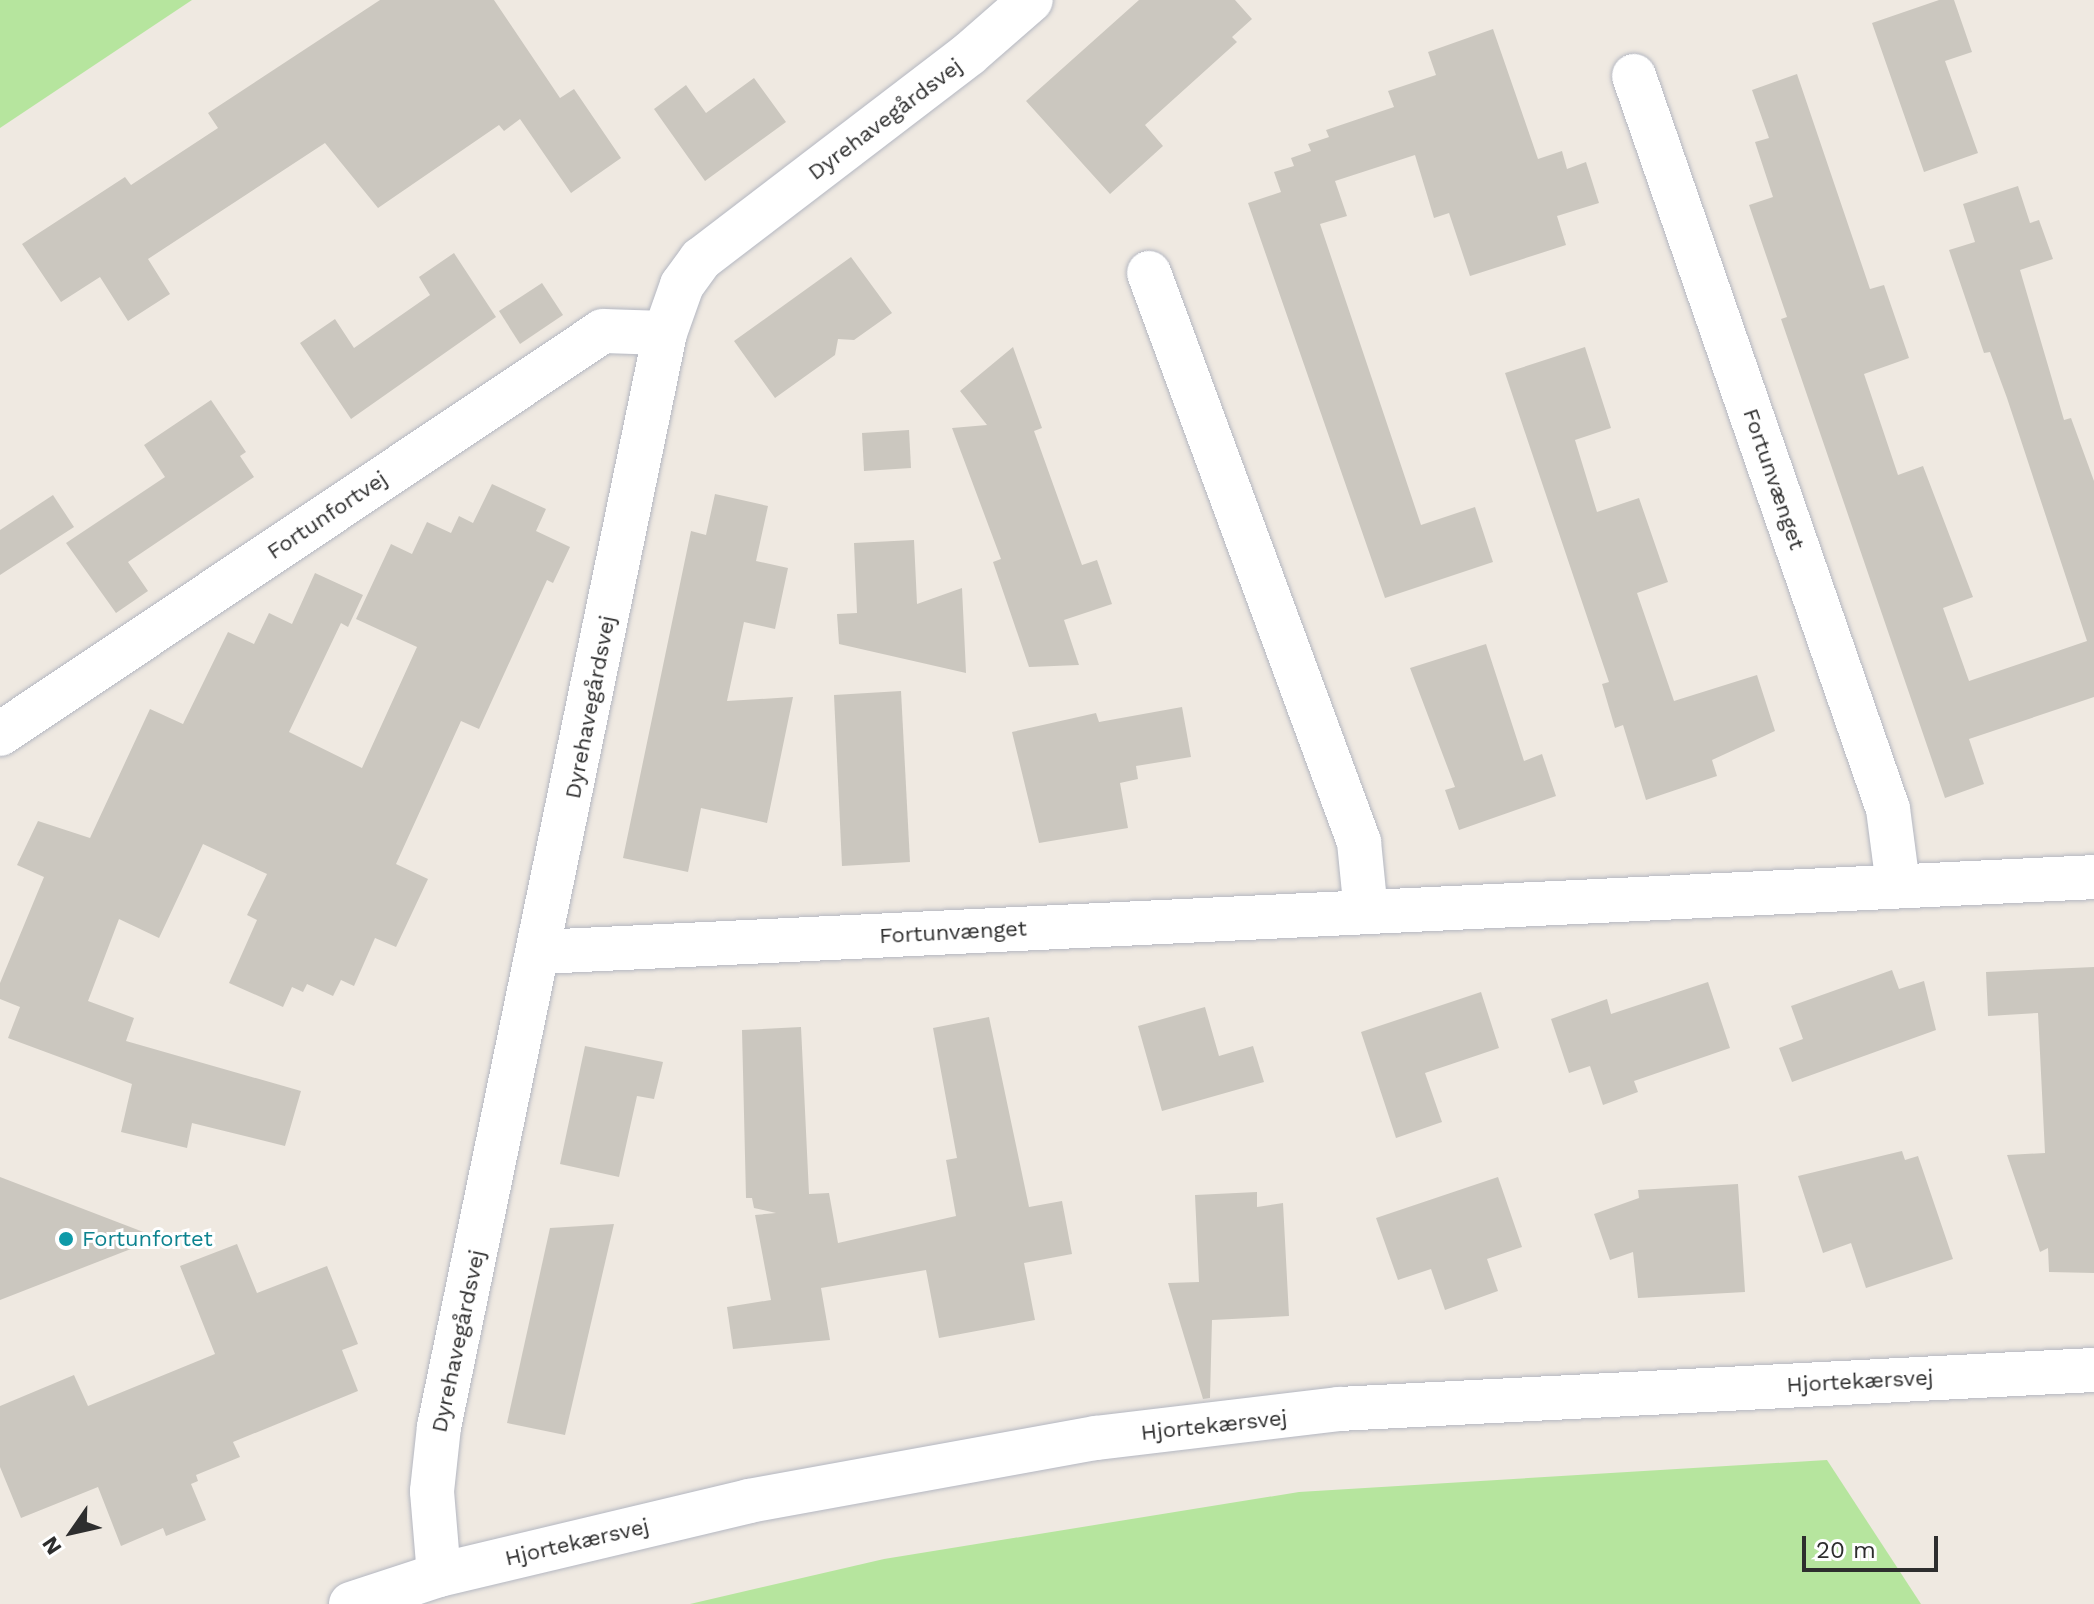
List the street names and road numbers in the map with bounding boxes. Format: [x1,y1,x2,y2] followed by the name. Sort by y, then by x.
[803,52,967,186] street label: Dyrehavegårdsvej
[1737,405,1811,553] street label: Fortunvænget
[262,465,392,565] street label: Fortunfortvej
[559,613,621,801] street label: Dyrehavegårdsvej
[879,915,1027,949] street label: Fortunvænget
[426,1247,490,1435] street label: Dyrehavegårdsvej
[1786,1364,1934,1398] street label: Hjortekærsvej
[1139,1404,1289,1446] street label: Hjortekærsvej
[502,1513,652,1571] street label: Hjortekærsvej

